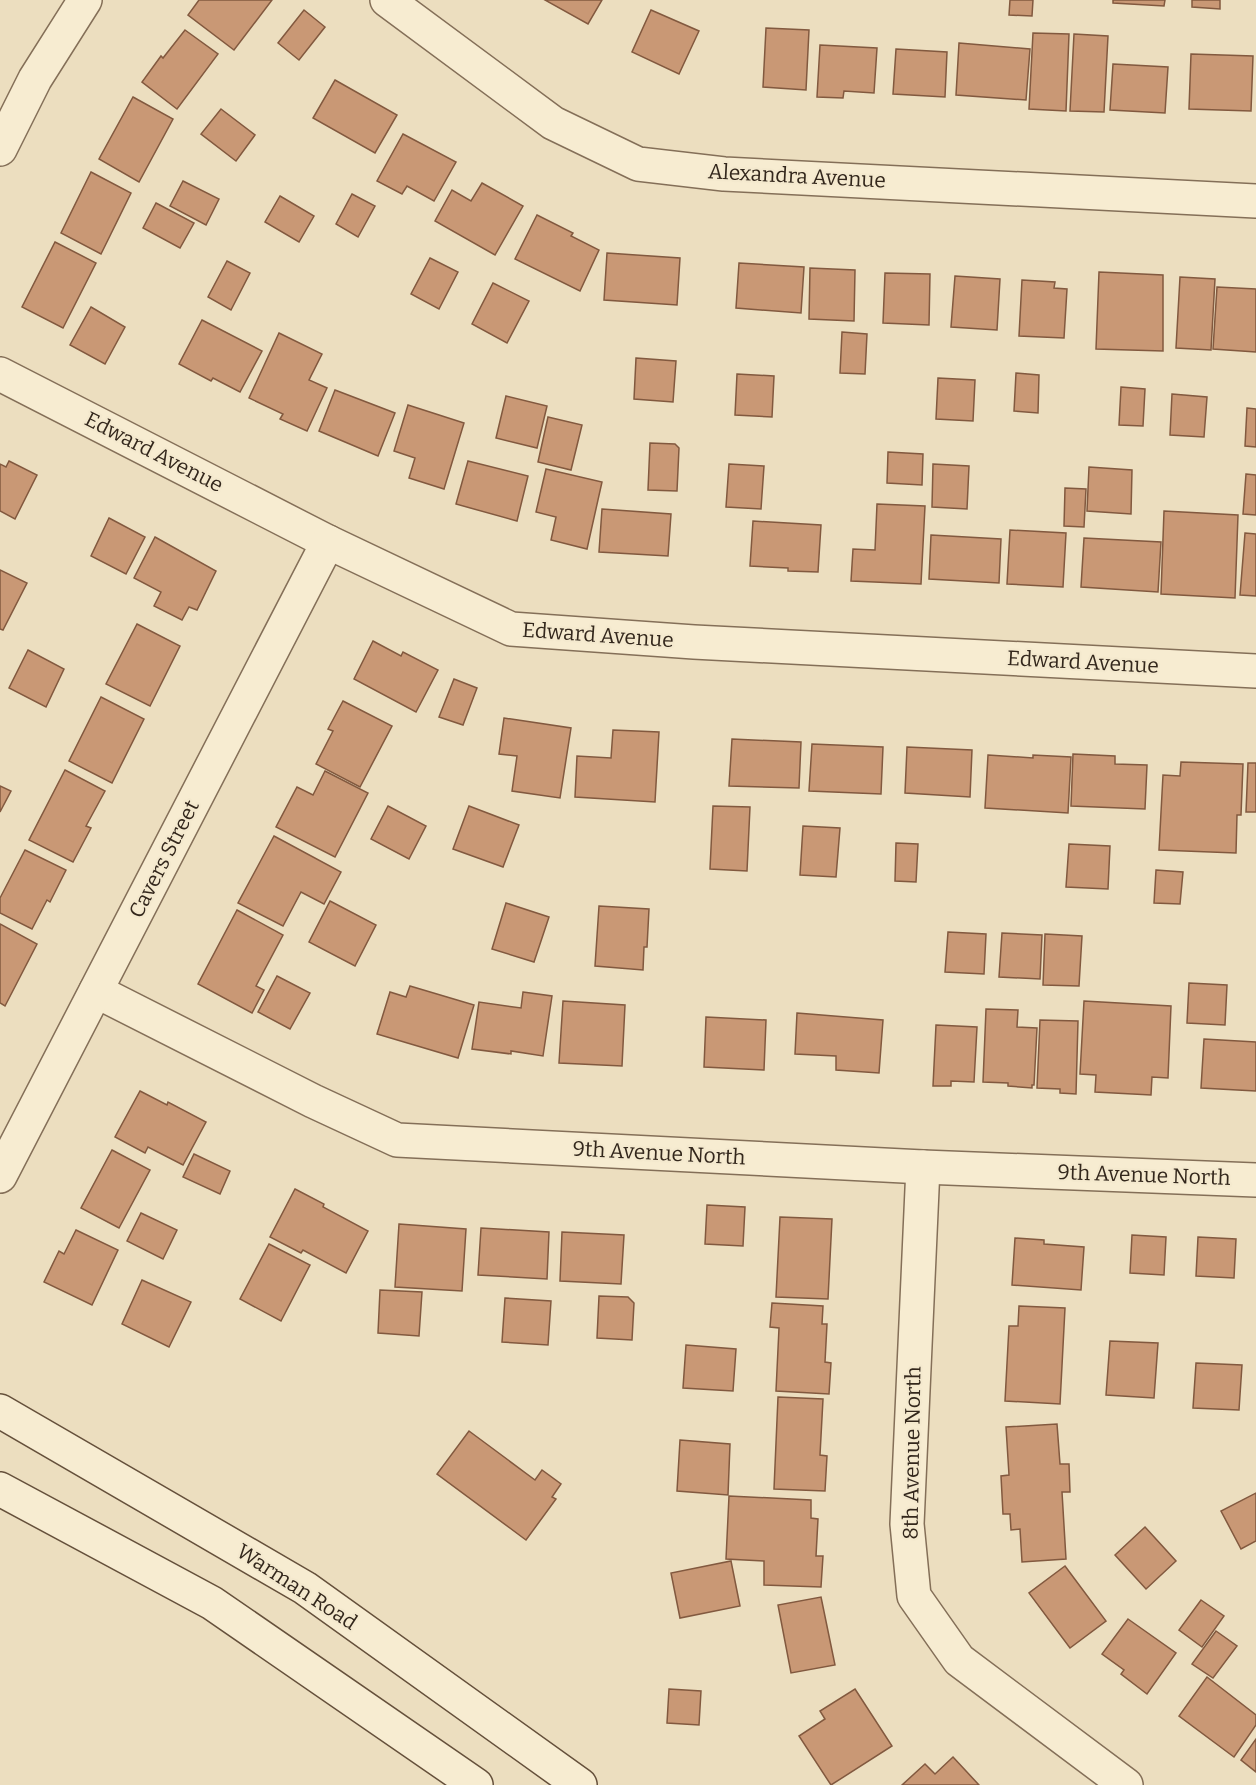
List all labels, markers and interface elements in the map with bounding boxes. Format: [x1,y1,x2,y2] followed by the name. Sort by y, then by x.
[708,158,886,194] street label: Alexandra Avenue
[80,406,228,498] street label: Edward Avenue
[521,617,675,653] street label: Edward Avenue
[1006,645,1160,679] street label: Edward Avenue
[123,795,205,922] street label: Cavers Street
[572,1135,746,1171] street label: 9th Avenue North
[1057,1159,1231,1191] street label: 9th Avenue North
[897,1366,927,1540] street label: 8th Avenue North
[232,1538,362,1636] street label: Warman Road

